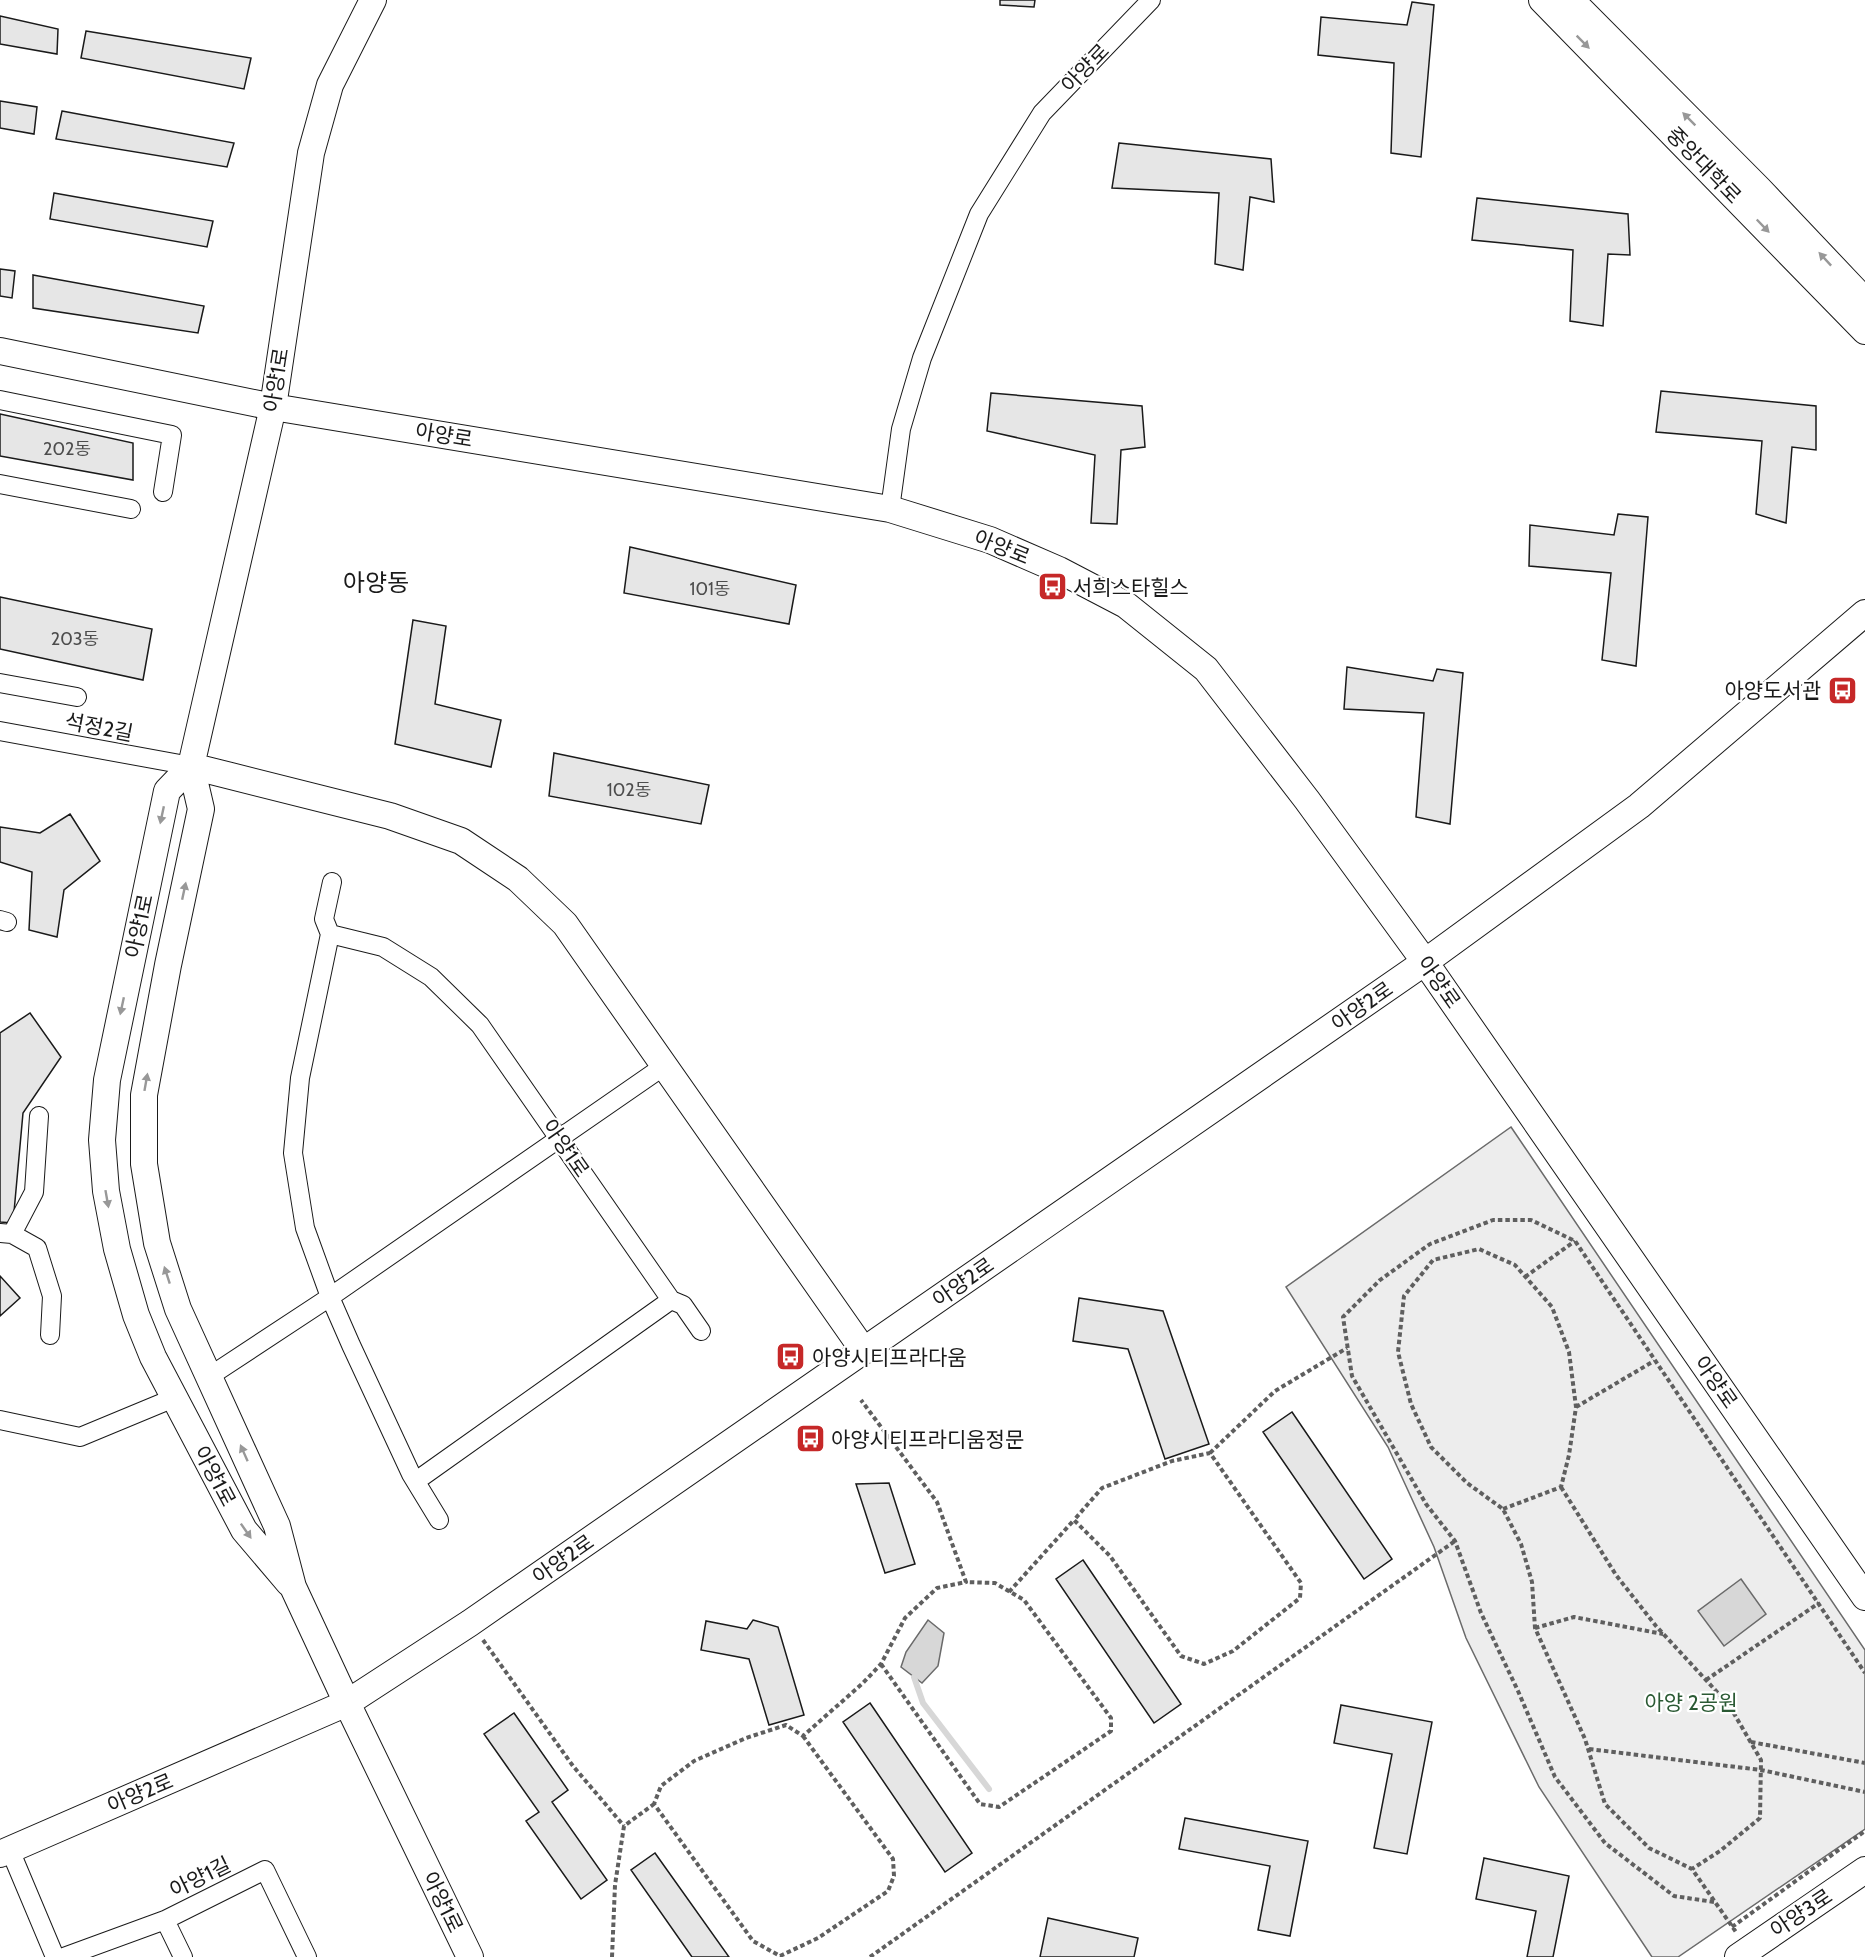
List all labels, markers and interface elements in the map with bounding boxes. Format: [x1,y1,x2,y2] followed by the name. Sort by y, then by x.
[1576,34,1590,49] one-way arrow
[1056,38,1114,98] street label: 아양로
[1683,112,1697,126] one-way arrow
[1661,122,1747,208] street label: 중앙대학로
[1756,219,1770,233] one-way arrow
[1818,251,1832,266] one-way arrow
[259,346,293,414] street label: 아양1로
[413,418,475,452] street label: 아양로
[43,438,91,460] house number: 202동
[970,525,1034,569] street label: 아양로
[343,568,409,597] district label: 아양동
[1036,571,1068,603] bus stop icon: 서희스타힐스
[1073,575,1189,600] place label: 서희스타힐스
[690,578,730,600] house number: 101동
[51,628,99,650] house number: 203동
[1826,674,1858,706] bus stop icon: 아양도서관
[1724,678,1821,703] place label: 아양도서관
[63,708,135,746] street label: 석정2길
[607,779,651,801] house number: 102동
[157,806,167,824] one-way arrow
[179,882,189,900] one-way arrow
[120,892,158,960] street label: 아양1로
[1412,951,1466,1013] street label: 아양로
[1327,976,1397,1036] street label: 아양2로
[117,997,127,1015] one-way arrow
[142,1073,151,1092] one-way arrow
[537,1114,595,1182] street label: 아양1로
[103,1189,112,1208] one-way arrow
[928,1252,998,1312] street label: 아양2로
[162,1266,171,1284] one-way arrow
[775,1341,807,1373] bus stop icon: 아양시티프라다움
[812,1345,967,1370] place label: 아양시티프라다움
[1689,1351,1743,1413] street label: 아양로
[794,1423,826,1455] bus stop icon: 아양시티프라디움정문
[831,1427,1024,1452] place label: 아양시티프라디움정문
[189,1442,241,1510] street label: 아양1로
[240,1445,249,1462] one-way arrow
[240,1523,252,1539] one-way arrow
[528,1529,598,1589] street label: 아양2로
[1644,1690,1738,1715] park label: 아양 2공원
[103,1768,177,1818] street label: 아양2로
[165,1852,235,1902] street label: 아양1길
[418,1867,468,1937] street label: 아양1로
[1765,1883,1837,1943] street label: 아양3로

